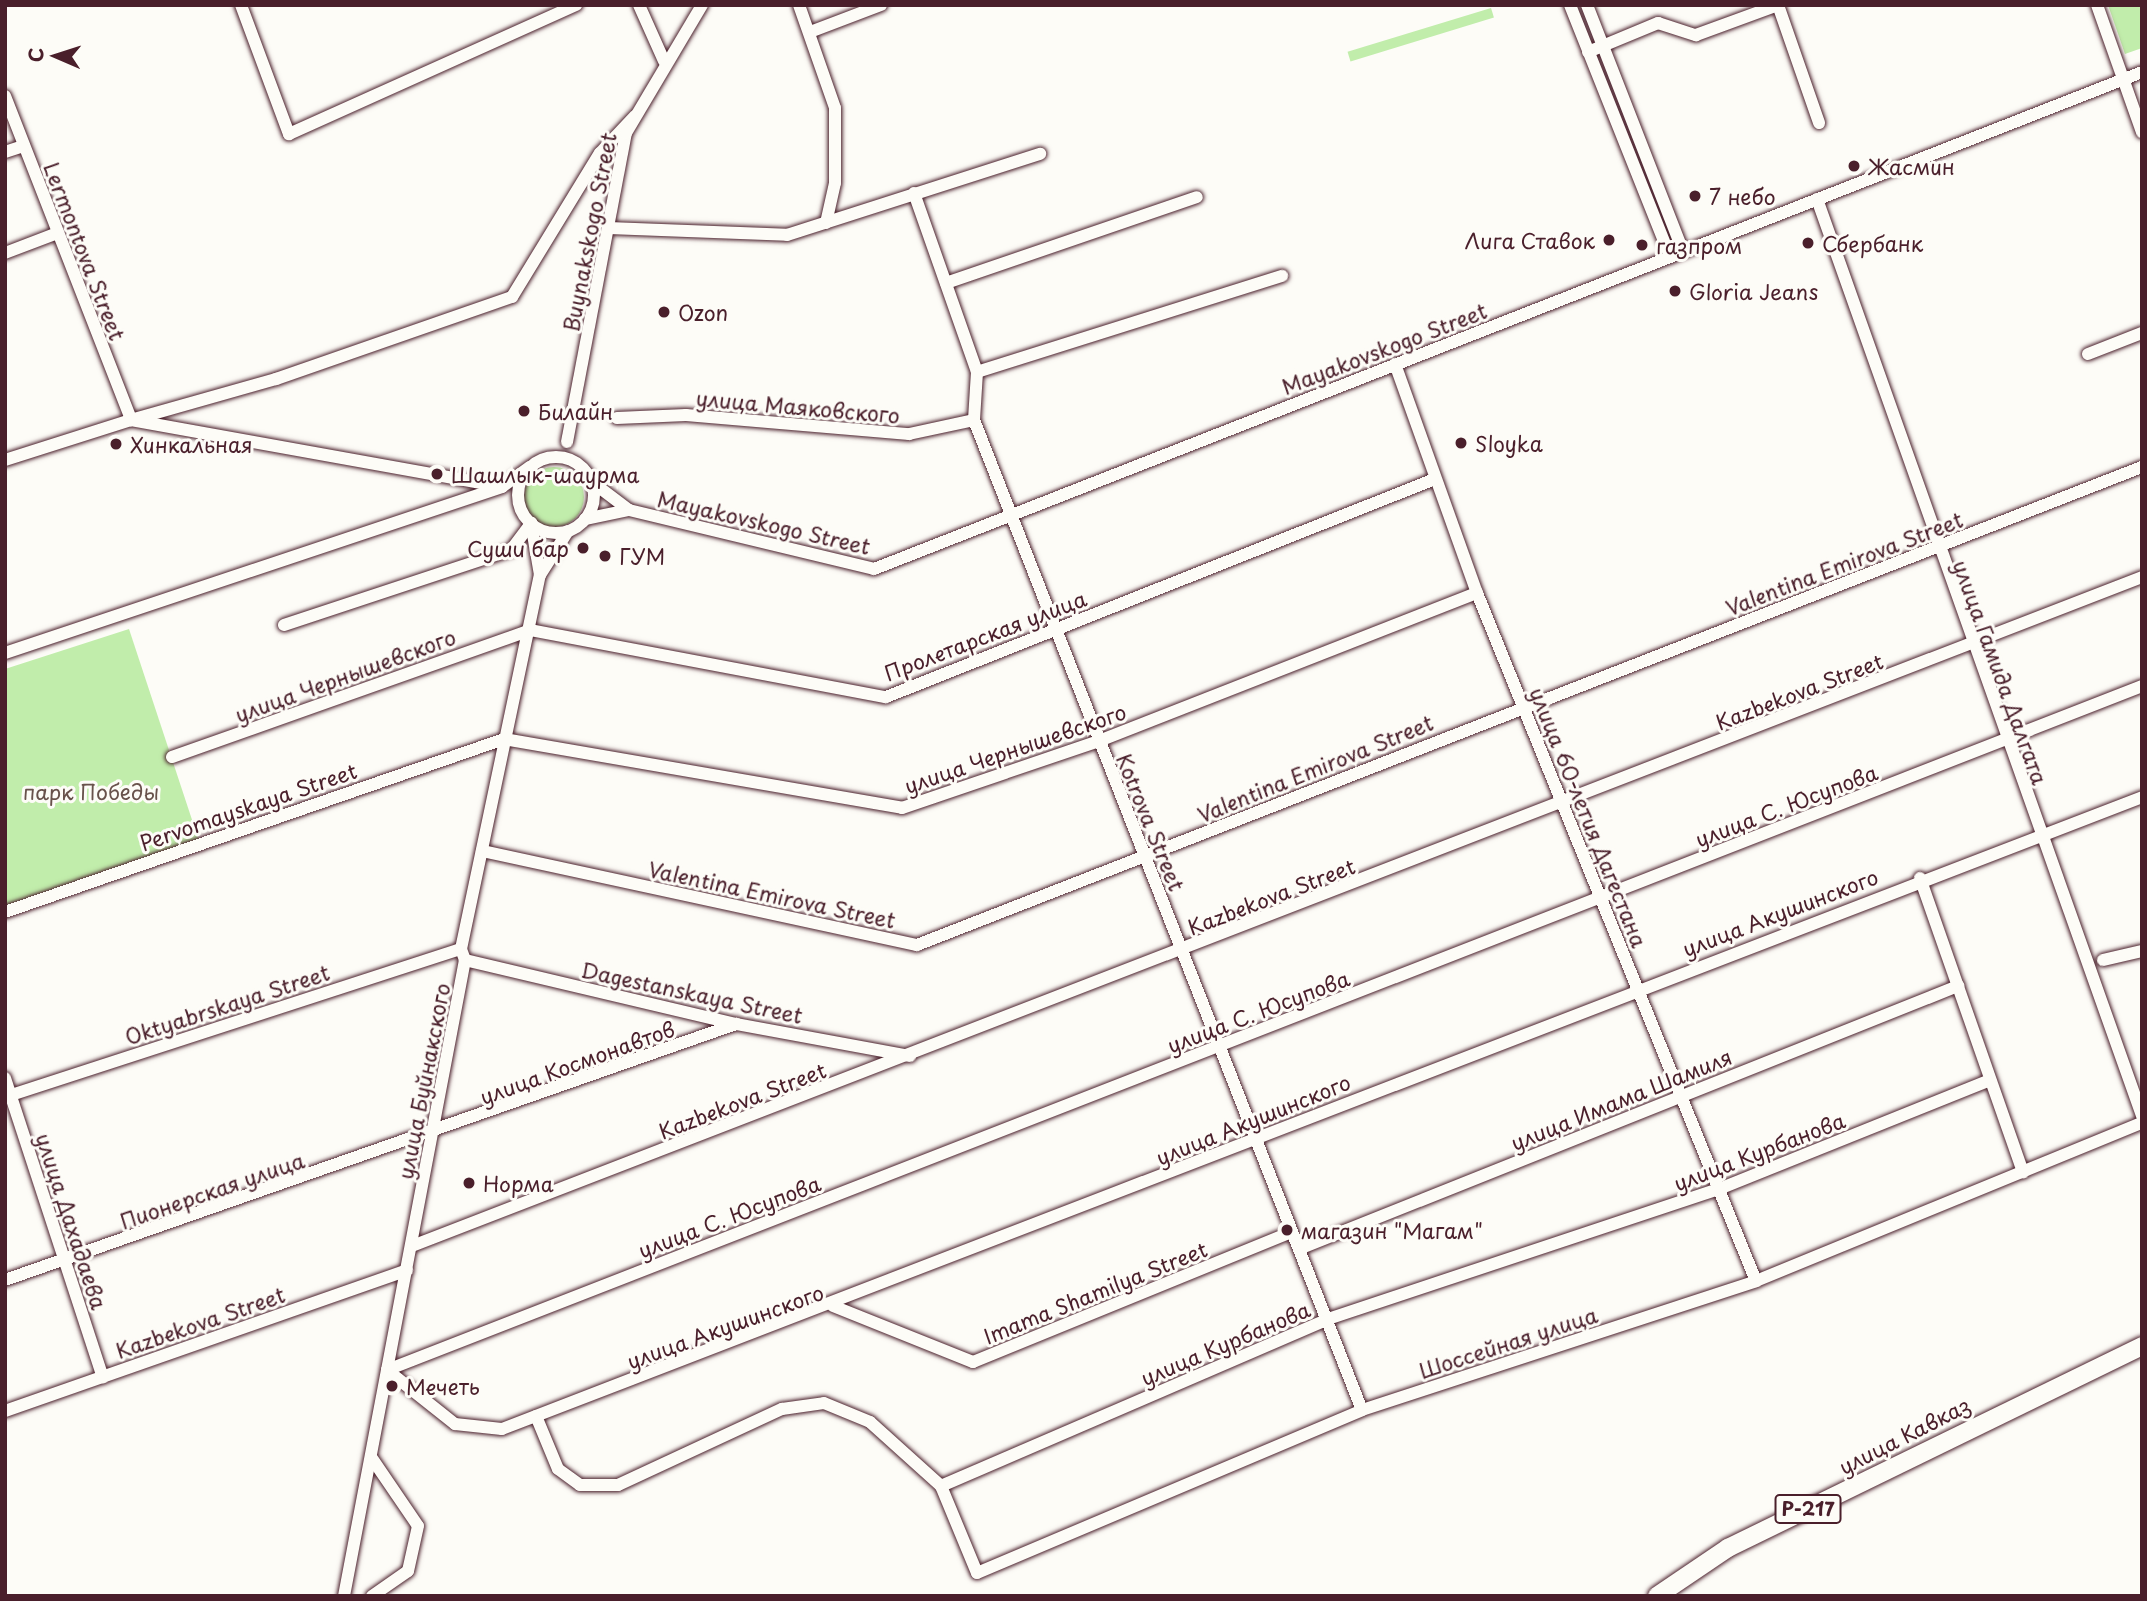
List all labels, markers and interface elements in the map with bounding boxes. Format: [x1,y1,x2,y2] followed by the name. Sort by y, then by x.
[21,21,91,91] north arrow
[21,47,49,63] text: С
[557,130,621,334] street label: Buynakskogo Street
[1868,153,1955,179] place label: Жасмин
[39,158,131,344] street label: Lermontova Street
[1846,158,1862,174] marker: Жасмин
[1709,183,1776,209] place label: 7 небо
[1687,188,1703,204] marker: 7 небо
[1463,227,1595,253] place label: Лига Ставок
[1822,230,1923,256] place label: Сбербанк
[1601,232,1617,248] marker: Лига Ставок
[1656,232,1742,258] place label: газпром
[1800,235,1816,251] marker: Сбербанк
[1634,237,1650,253] marker: газпром
[1689,278,1816,304] place label: Gloria Jeans
[1667,283,1683,299] marker: Gloria Jeans
[1277,297,1491,399] street label: Mayakovskogo Street
[678,299,728,325] place label: Ozon
[656,304,672,320] marker: Ozon
[695,384,901,428] street label: улица Маяковского
[538,398,613,424] place label: Билайн
[516,403,532,419] marker: Билайн
[1475,430,1543,456] place label: Sloyka
[130,431,253,457] place label: Хинкальная
[1453,435,1469,451] marker: Sloyka
[108,436,124,452] marker: Хинкальная
[451,461,639,487] place label: Шашлык-шаурма
[429,466,445,482] marker: Шашлык-шаурма
[655,485,873,559] street label: Mayakovskogo Street
[1722,506,1966,620] street label: Valentina Emirova Street
[467,535,569,561] place label: Суши бар
[575,540,591,556] marker: Суши бар
[619,543,665,569] place label: ГУМ
[597,548,613,564] marker: ГУМ
[1948,556,2054,788] street label: улица Гамида Далгата
[880,585,1090,685] street label: Пролетарская улица
[231,623,459,727] street label: улица Чернышевского
[1712,647,1886,735] street label: Kazbekova Street
[1525,683,1653,951] street label: улица 60-летия Дагестана
[900,698,1130,798] street label: улица Чернышевского
[1193,709,1437,827] street label: Valentina Emirova Street
[1112,749,1190,895] street label: Kotrova Street
[136,757,360,855] street label: Pervomayskaya Street
[1691,759,1881,851] street label: улица С. Юсупова
[23,778,159,804] park label: парк Победы
[1184,852,1358,940] street label: Kazbekova Street
[646,855,898,933] street label: Valentina Emirova Street
[1678,863,1882,961] street label: улица Акушинского
[579,956,805,1028] street label: Dagestanskaya Street
[121,959,333,1049] street label: Oktyabrskaya Street
[1163,965,1353,1057] street label: улица С. Юсупова
[392,980,454,1182] street label: улица Буйнакского
[476,1015,678,1109] street label: улица Космонавтов
[1505,1042,1737,1156] street label: улица Имама Шамиля
[655,1056,829,1144] street label: Kazbekova Street
[1152,1068,1354,1170] street label: улица Акушинского
[1669,1107,1849,1195] street label: улица Курбанова
[31,1129,113,1313] street label: улица Дахадаева
[116,1146,308,1234] street label: Пионерская улица
[483,1170,554,1196] place label: Норма
[634,1170,824,1262] street label: улица С. Юсупова
[461,1175,477,1191] marker: Норма
[1301,1217,1483,1243] place label: магазин "Магам"
[1279,1222,1295,1238] marker: магазин "Магам"
[979,1235,1211,1349] street label: Imama Shamilya Street
[623,1278,827,1374] street label: улица Акушинского
[112,1281,288,1363] street label: Kazbekova Street
[1136,1296,1314,1390] street label: улица Курбанова
[1415,1301,1601,1383] street label: Шоссейная улица
[406,1373,480,1399] place label: Мечеть
[384,1378,400,1394] marker: Мечеть
[1834,1391,1974,1479] street label: улица Кавказ
[1773,1494,1843,1525] road number: Р-217

